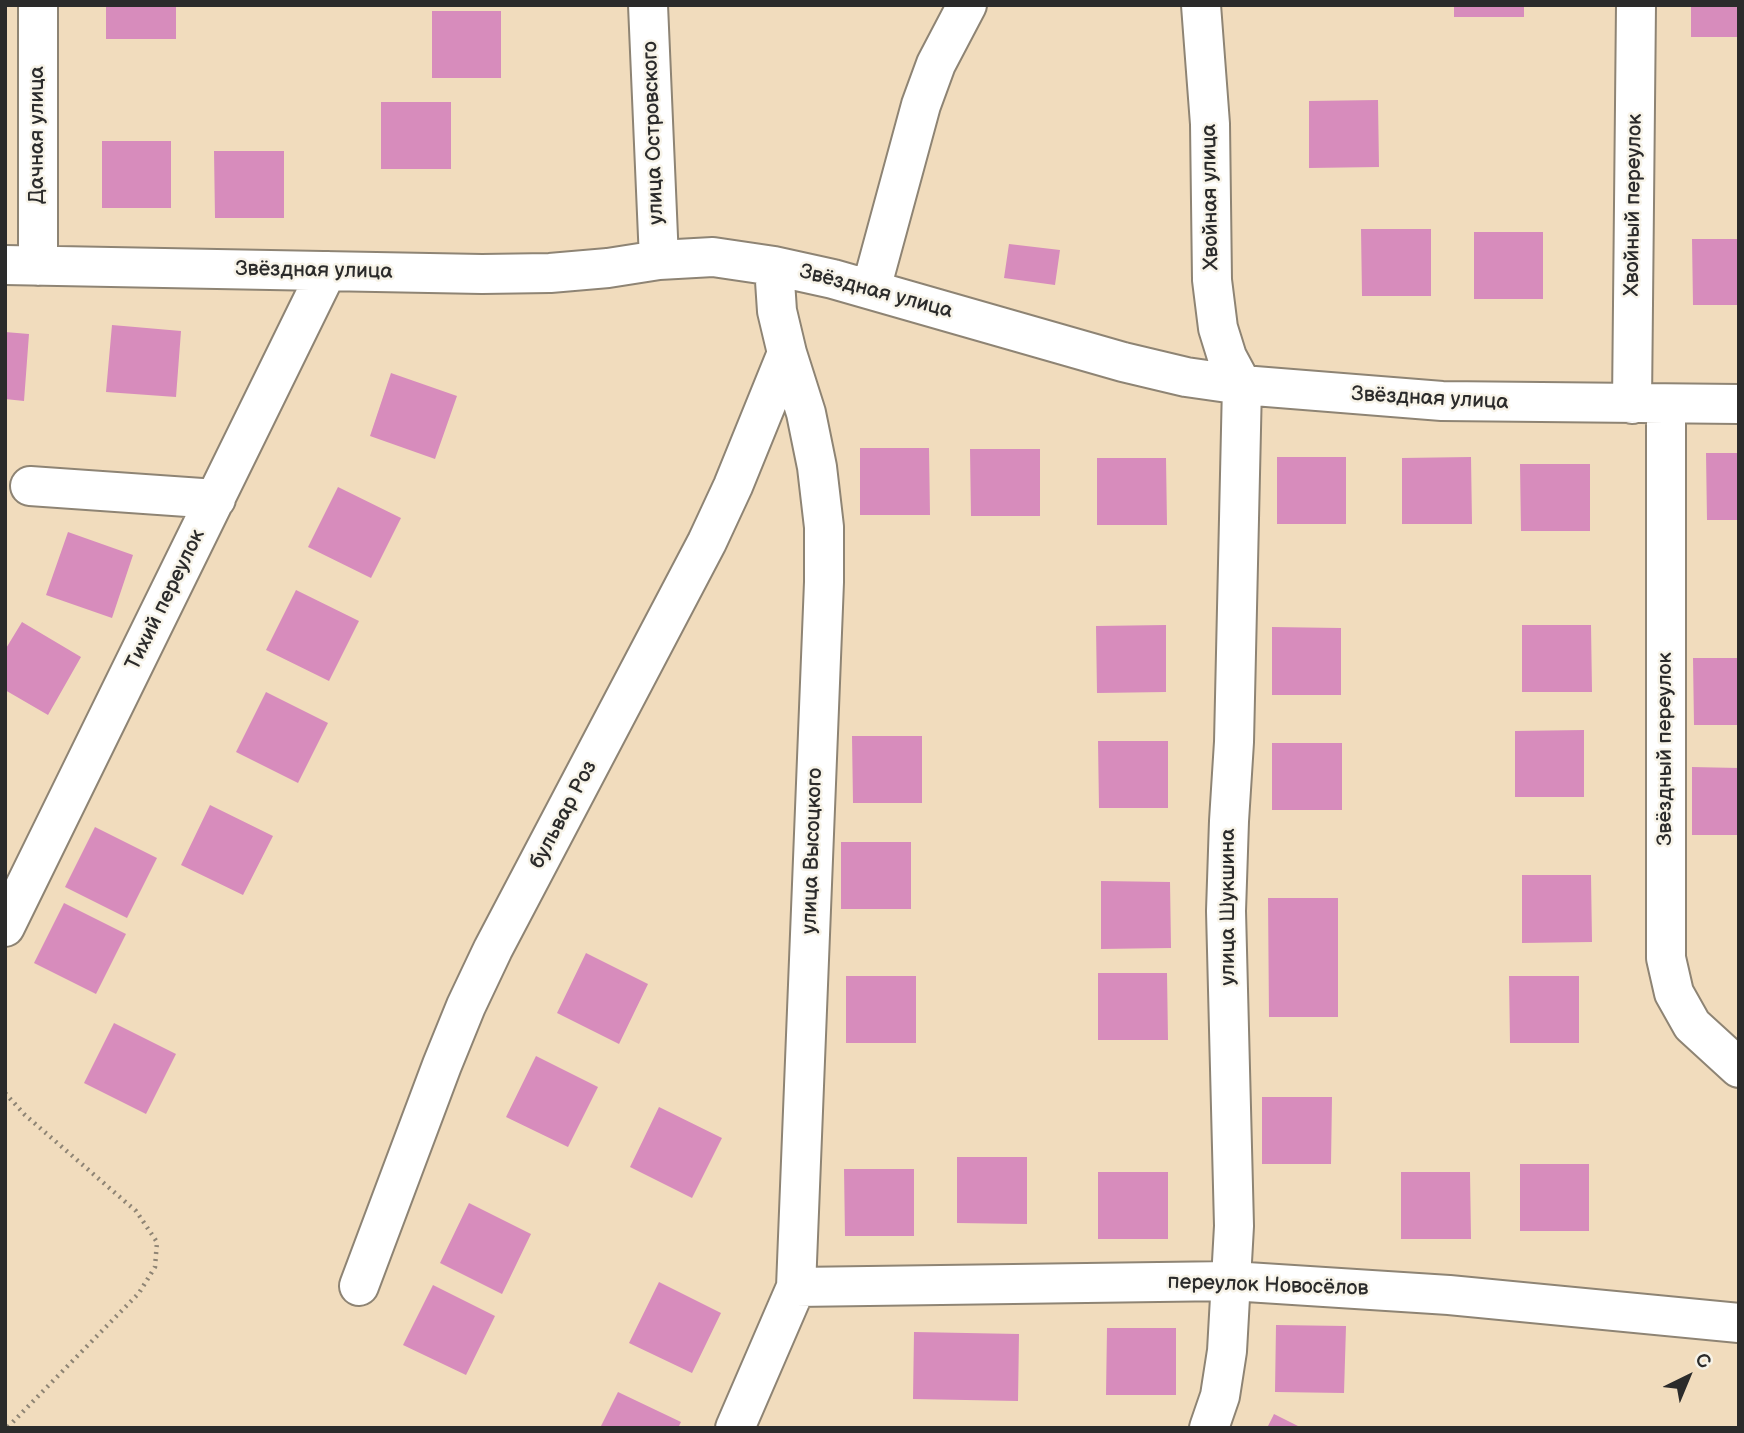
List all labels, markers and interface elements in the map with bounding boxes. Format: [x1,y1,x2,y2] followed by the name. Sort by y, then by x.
[638,41,670,225] street label: улица Островского
[25,66,51,204] street label: Дачная улица
[1620,114,1648,296] street label: Хвойный переулок
[1197,124,1225,270] street label: Хвойная улица
[235,257,393,285] street label: Звёздная улица
[797,259,955,325] street label: Звёздная улица
[1351,382,1509,416] street label: Звёздная улица
[121,525,211,675] street label: Тихий переулок
[1653,652,1679,846] street label: Звёздный переулок
[525,757,603,873] street label: бульвар Роз
[798,767,828,935] street label: улица Высоцкого
[1216,828,1242,986] street label: улица Шукшина
[1167,1270,1369,1302] street label: переулок Новосёлов
[1653,1342,1723,1412] north arrow
[1690,1348,1715,1374] text: С

